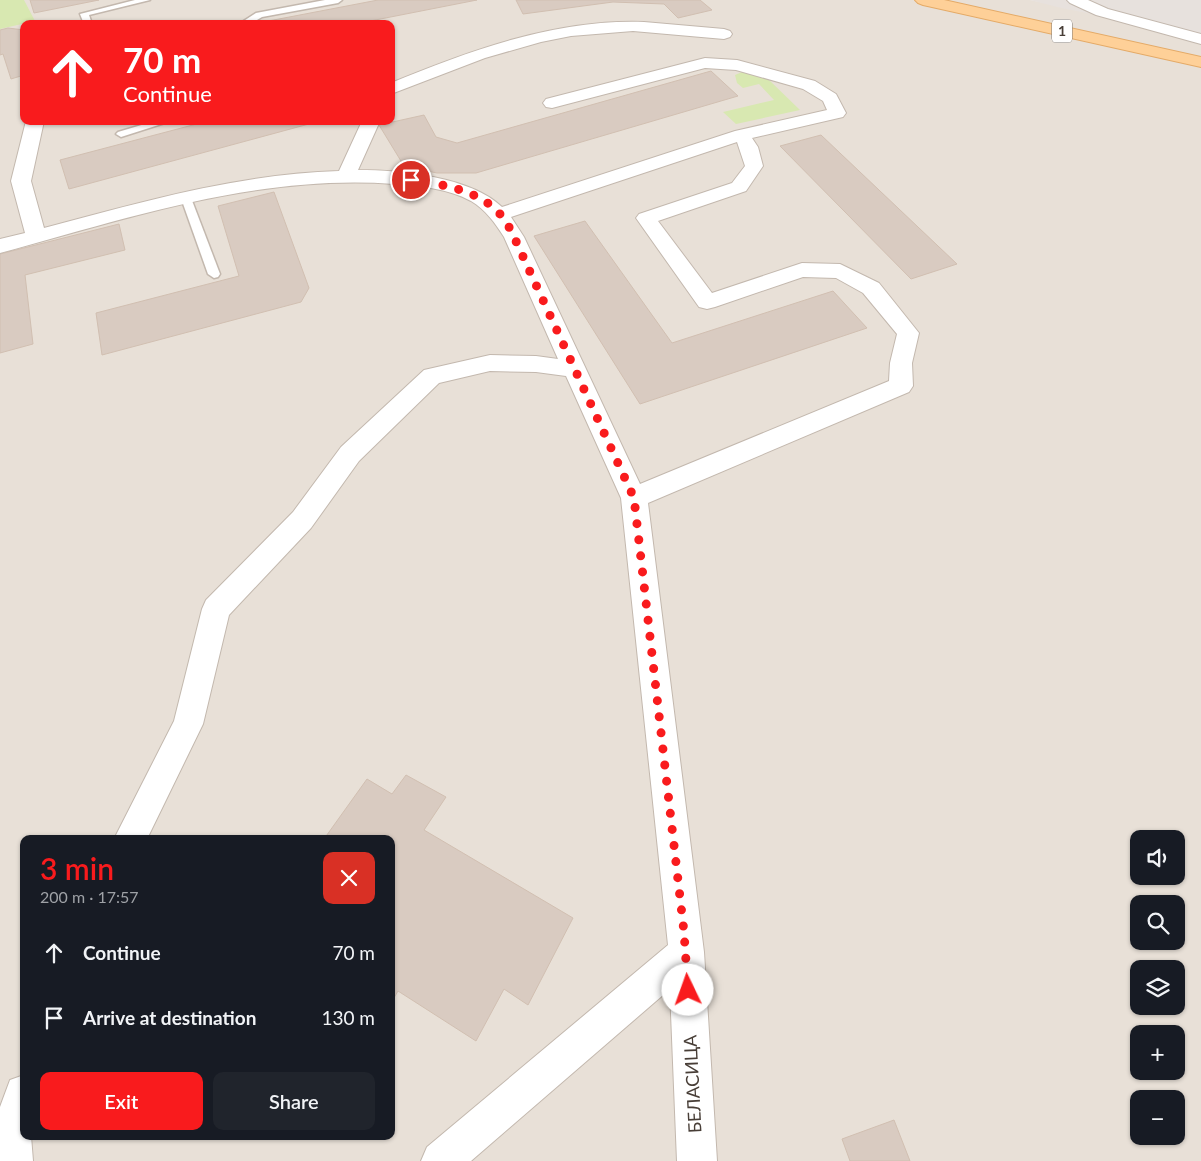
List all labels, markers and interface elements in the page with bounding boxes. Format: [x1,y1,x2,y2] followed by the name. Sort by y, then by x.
[1052,20,1072,42] road number: 1
[123,38,201,80] text: 70 m
[40,40,105,105] icon: ahead
[123,80,212,107] text: Continue
[390,159,432,201] pin
[397,166,425,194] icon: arrive
[1130,830,1185,1145] map controls
[1130,830,1185,885] button: sound
[40,850,114,886] text: 3 min
[323,852,375,904] button: close
[40,887,139,906] text: 200 m · 17:57
[1130,895,1185,950] button: search
[40,939,68,967] icon: ahead
[83,941,161,964] text: Continue
[332,941,375,964] text: 70 m
[1130,960,1185,1015] button: layers
[661,963,713,1015] position arrow
[40,1004,68,1032] icon: arrive
[83,1006,256,1029] text: Arrive at destination
[321,1006,375,1029] text: 130 m
[1130,1025,1185,1080] button: +
[678,1033,706,1134] street label: БЕЛАСИЦА
[40,1072,203,1130] button: Exit
[213,1072,375,1130] button: Share
[1130,1090,1185,1145] button: −

